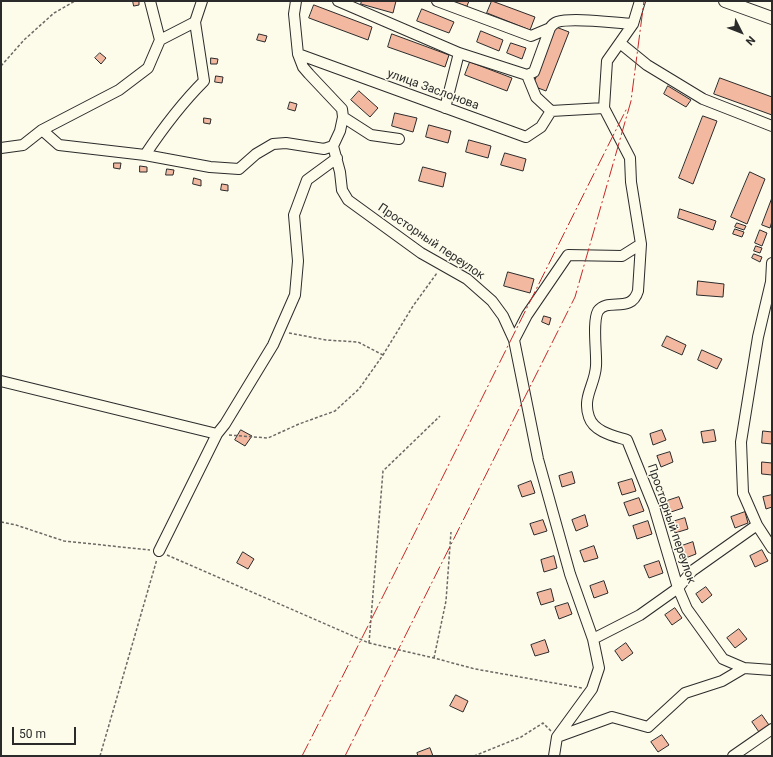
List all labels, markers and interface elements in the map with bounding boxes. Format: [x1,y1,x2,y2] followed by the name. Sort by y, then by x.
[721,12,761,52] north arrow
[743,33,758,48] text: N
[385,67,481,113] street label: улица Заслонова
[375,201,487,283] street label: Просторный переулок
[644,462,698,586] street label: Просторный переулок
[14,719,78,745] scale bar
[19,727,46,741] text: 50 m

